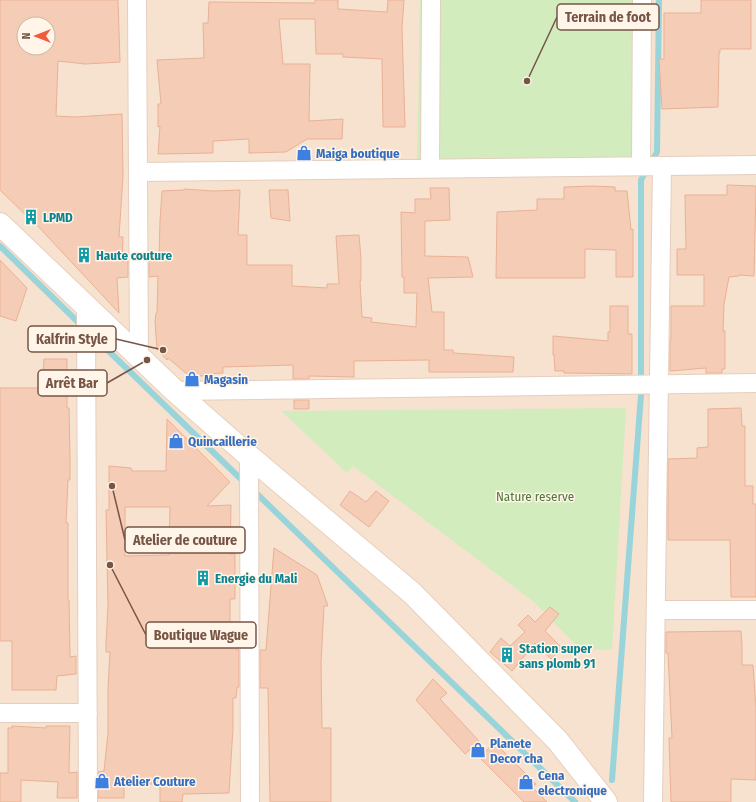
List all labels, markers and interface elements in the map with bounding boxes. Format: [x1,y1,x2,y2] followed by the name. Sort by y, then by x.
[557,4,659,30] callout: Terrain de foot
[565,9,652,26] text: Terrain de foot
[16,16,56,56] north arrow
[20,33,33,39] text: N
[295,144,313,162] shop icon: Maiga boutique
[316,146,400,161] place label: Maiga boutique
[22,208,40,226] building icon: LPMD
[43,210,73,225] place label: LPMD
[75,246,93,264] building icon: Haute couture
[96,248,172,263] place label: Haute couture
[28,326,116,352] callout: Kalfrin Style
[36,331,108,348] text: Kalfrin Style
[38,370,107,396] callout: Arrêt Bar
[183,370,201,388] shop icon: Magasin
[204,372,248,387] place label: Magasin
[45,375,99,392] text: Arrêt Bar
[167,432,185,450] shop icon: Quincaillerie
[188,434,257,449] place label: Quincaillerie
[496,489,574,504] park label: Nature reserve
[125,527,245,553] callout: Atelier de couture
[132,532,237,549] text: Atelier de couture
[194,569,212,587] building icon: Energie du Mali
[215,571,297,586] place label: Energie du Mali
[146,622,256,648] callout: Boutique Wague
[154,627,248,644] text: Boutique Wague
[519,641,596,671] place label: Station super sans plomb 91
[498,646,516,664] building icon: Station super sans plomb 91
[490,736,544,766] place label: Planete Decor cha
[469,741,487,759] shop icon: Planete Decor cha
[538,768,607,798] place label: Cena electronique
[93,772,111,790] shop icon: Atelier Couture
[517,773,535,791] shop icon: Cena electronique
[113,774,196,789] place label: Atelier Couture

